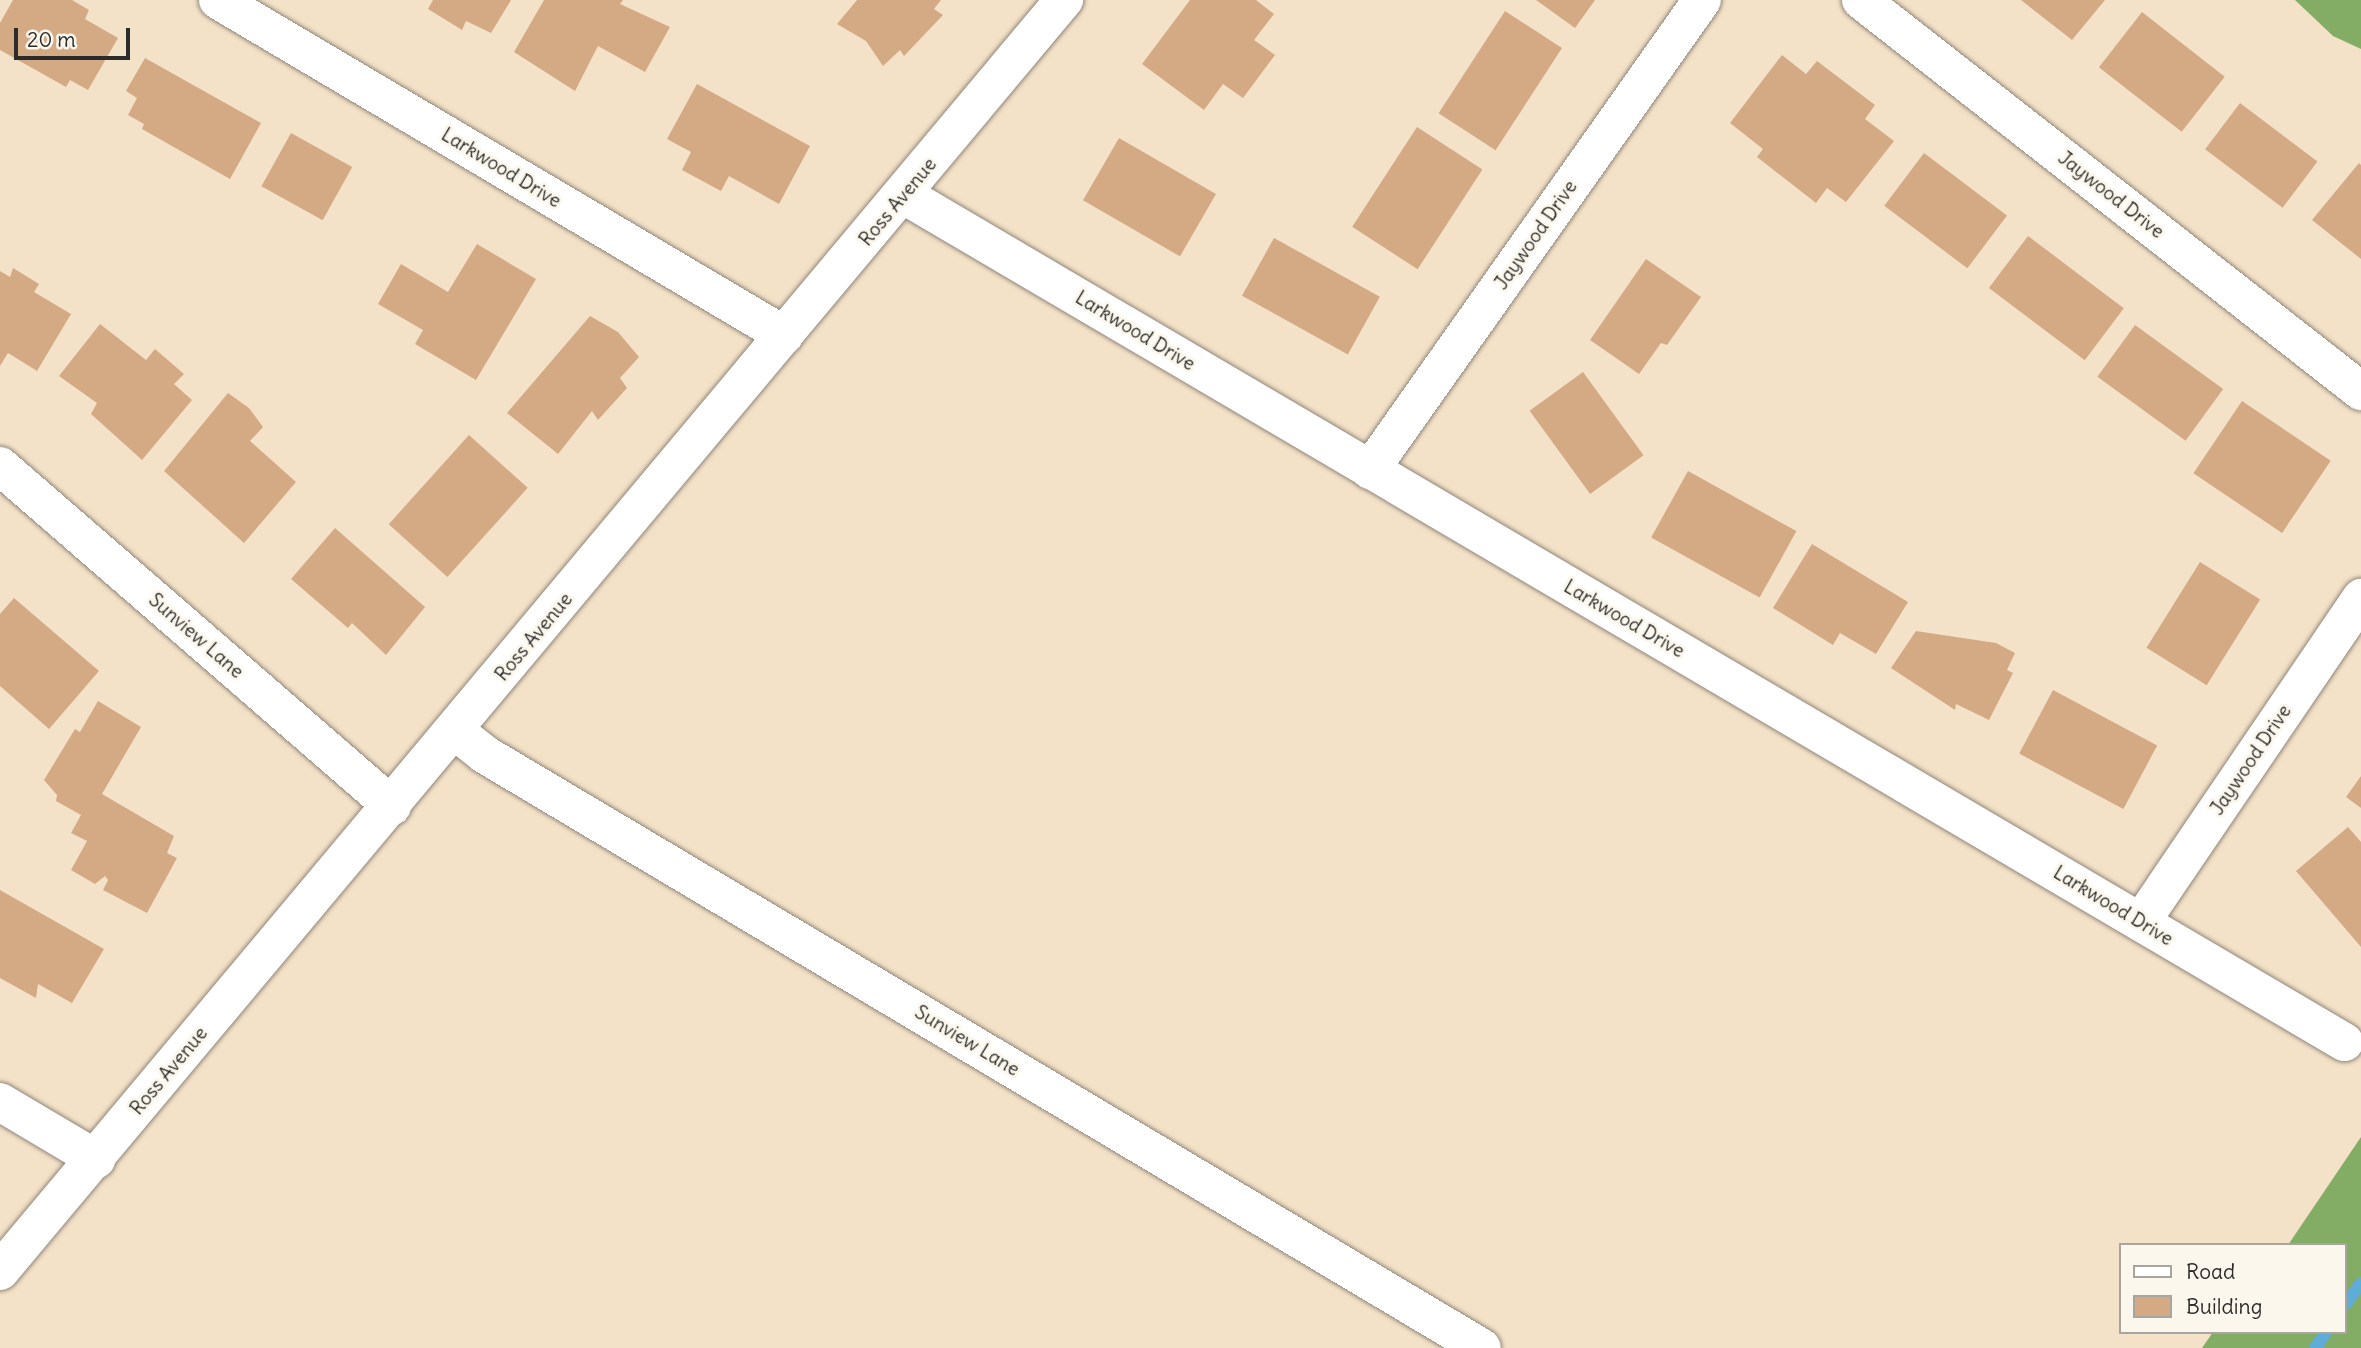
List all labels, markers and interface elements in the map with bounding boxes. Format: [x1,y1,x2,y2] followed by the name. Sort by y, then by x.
[18,14,133,58] scale bar
[27,26,76,53] text: 20 m
[437,123,565,213] street label: Larkwood Drive
[2054,147,2168,243] street label: Jaywood Drive
[855,153,941,251] street label: Ross Avenue
[1490,176,1582,294] street label: Jaywood Drive
[1071,286,1199,376] street label: Larkwood Drive
[1560,575,1688,663] street label: Larkwood Drive
[491,588,577,686] street label: Ross Avenue
[144,589,248,683] street label: Sunview Lane
[2206,701,2296,819] street label: Jaywood Drive
[2049,861,2177,951] street label: Larkwood Drive
[911,1001,1023,1081] street label: Sunview Lane
[126,1022,212,1120] street label: Ross Avenue
[2120,1243,2347,1334] legend
[2186,1258,2235,1285] text: Road
[2186,1293,2262,1320] text: Building

